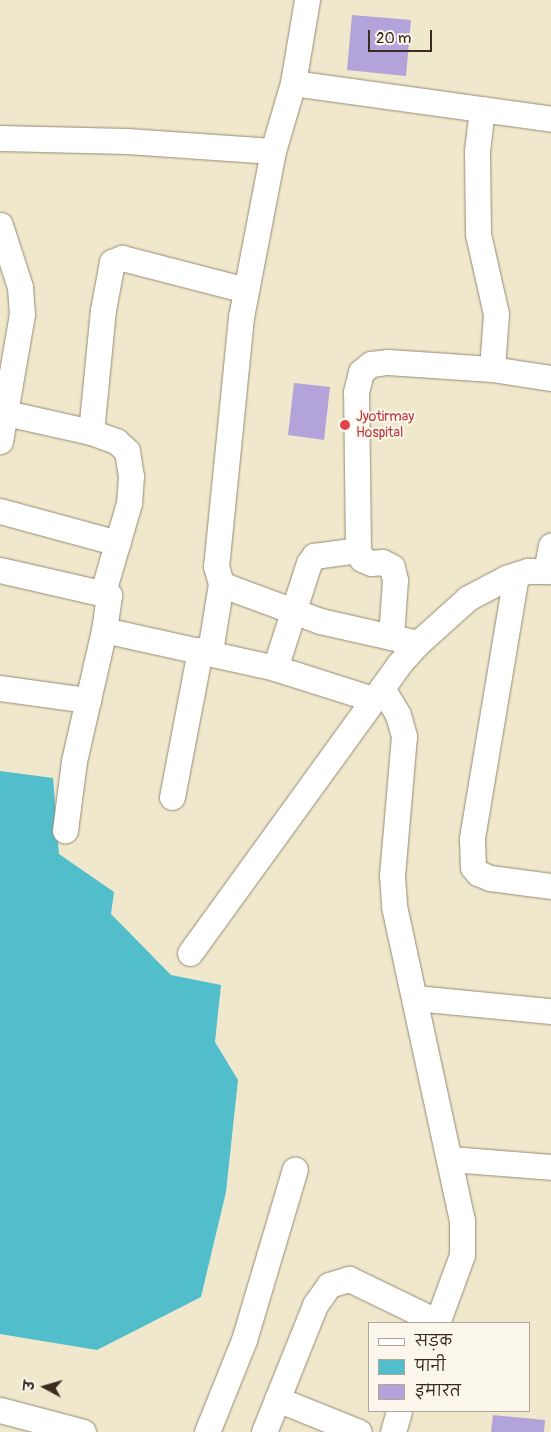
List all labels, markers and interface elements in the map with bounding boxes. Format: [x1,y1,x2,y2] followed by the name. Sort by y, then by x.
[371,20,435,52] scale bar
[376,29,411,48] text: 20 m
[356,409,414,442] place label: Jyotirmay Hospital
[338,418,352,432] marker: Jyotirmay Hospital
[368,1322,531,1412] legend
[415,1332,452,1351] text: सड़क
[415,1357,446,1376] text: पानी
[20,1362,70,1412] north arrow
[21,1380,39,1391] text: उ
[415,1382,461,1401] text: इमारत

